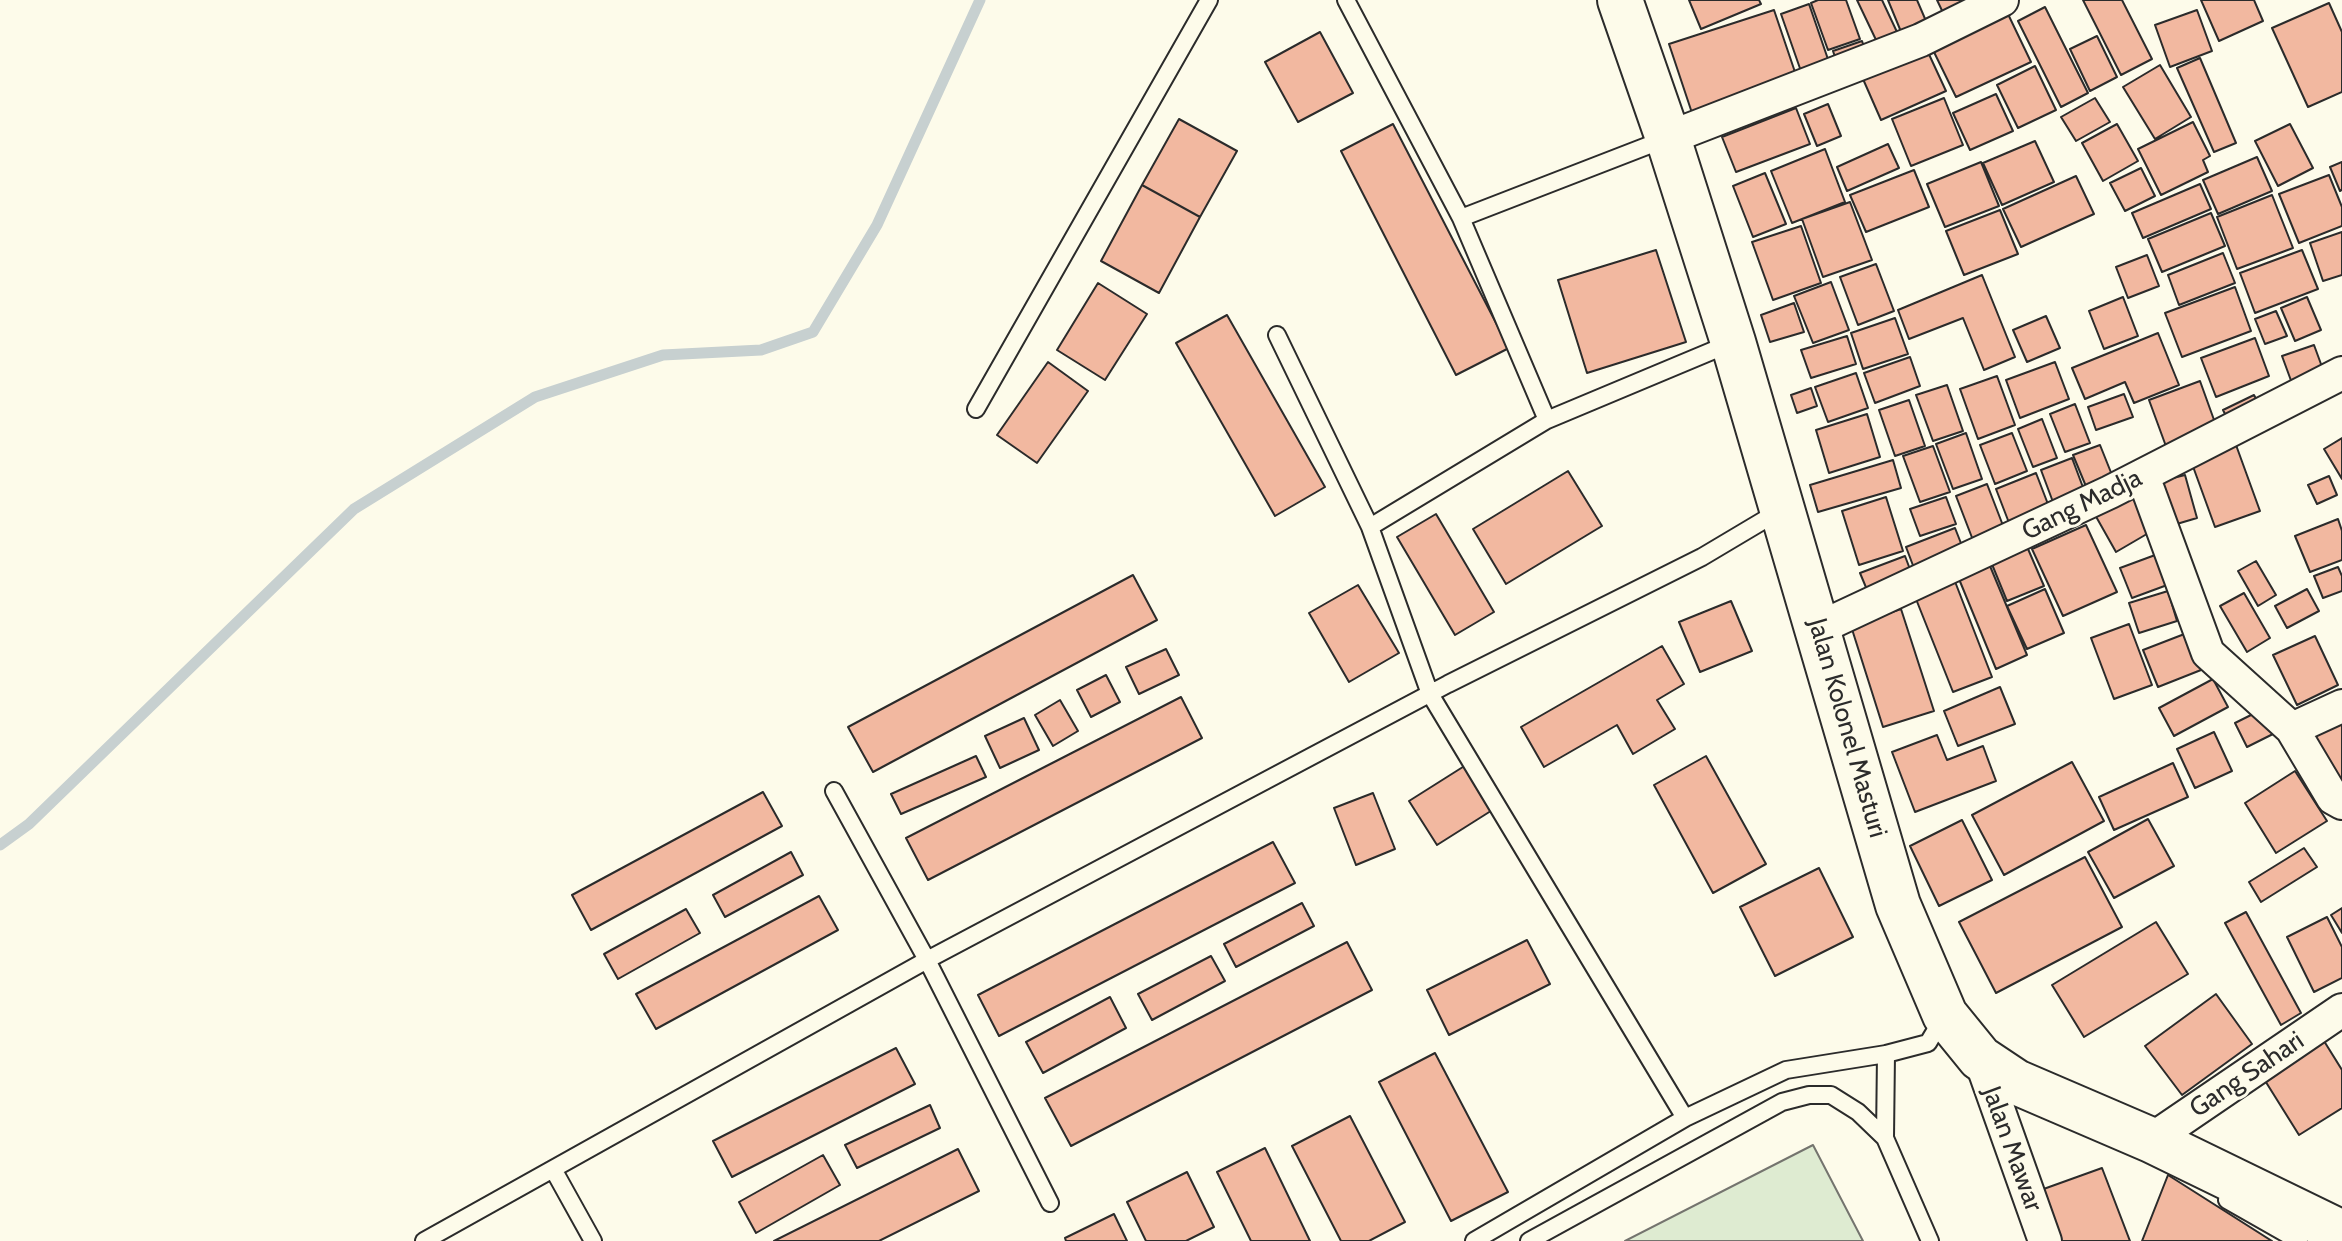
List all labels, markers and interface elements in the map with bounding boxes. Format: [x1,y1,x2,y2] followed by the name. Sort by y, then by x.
[2017,463,2147,547] street label: Gang Madja
[1801,615,1893,841] street label: Jalan Kolonel Masturi
[2184,1025,2310,1125] street label: Gang Sahari
[1975,1082,2049,1216] street label: Jalan Mawar

